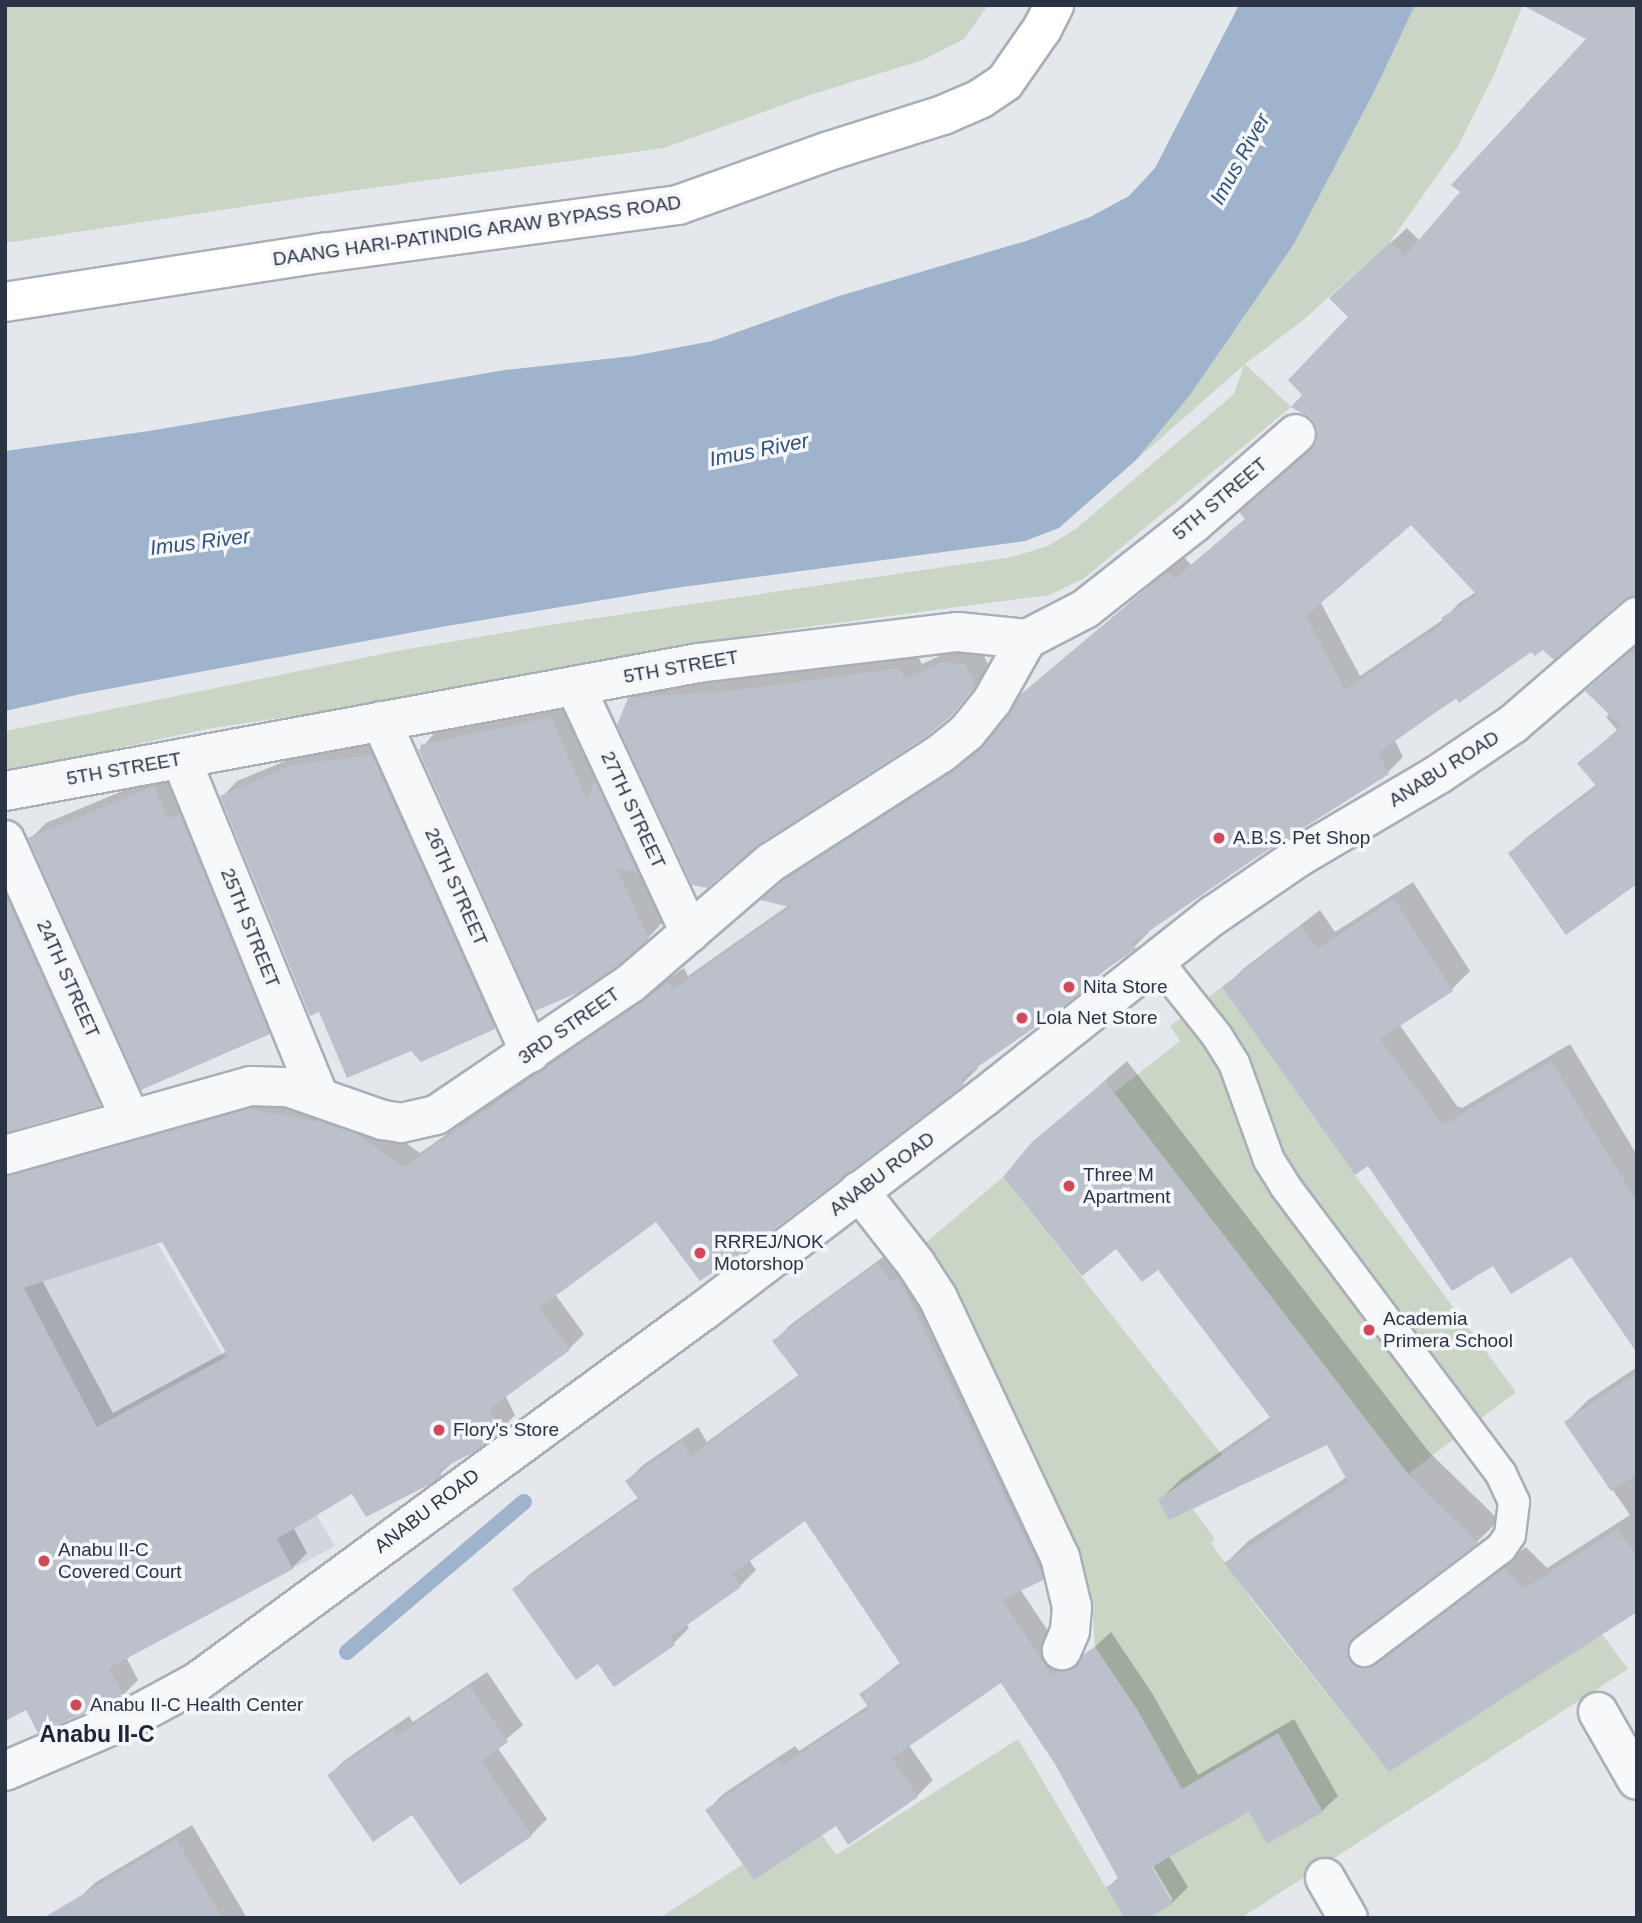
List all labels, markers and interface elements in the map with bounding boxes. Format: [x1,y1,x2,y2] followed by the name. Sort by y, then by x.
[1205,109,1275,209] water label: Imus River
[271,191,683,271] street label: DAANG HARI-PATINDIG ARAW BYPASS ROAD
[707,428,811,472] water label: Imus River
[1168,453,1272,545] street label: 5TH STREET
[149,523,251,561] water label: Imus River
[622,646,740,688] street label: 5TH STREET
[1385,726,1503,812] street label: ANABU ROAD
[65,748,183,790] street label: 5TH STREET
[596,748,670,872] street label: 27TH STREET
[420,824,492,950] street label: 26TH STREET
[1233,827,1370,849] place label: A.B.S. Pet Shop
[1211,830,1227,846] marker: A.B.S. Pet Shop
[216,865,284,991] street label: 25TH STREET
[32,916,104,1042] street label: 24TH STREET
[1083,976,1167,998] place label: Nita Store
[1061,979,1077,995] marker: Nita Store
[514,983,624,1069] street label: 3RD STREET
[1036,1007,1157,1029] place label: Lola Net Store
[1014,1010,1030,1026] marker: Lola Net Store
[825,1127,939,1221] street label: ANABU ROAD
[1083,1164,1171,1208] place label: Three M Apartment
[1061,1178,1077,1194] marker: Three M Apartment
[714,1231,824,1275] place label: RRREJ/NOK Motorshop
[692,1245,708,1261] marker: RRREJ/NOK Motorshop
[1383,1308,1513,1352] place label: Academia Primera School
[1361,1322,1377,1338] marker: Academia Primera School
[453,1419,559,1441] place label: Flory's Store
[431,1422,447,1438] marker: Flory's Store
[370,1464,484,1558] street label: ANABU ROAD
[58,1539,182,1583] place label: Anabu II-C Covered Court
[36,1553,52,1569] marker: Anabu II-C Covered Court
[90,1694,303,1716] place label: Anabu II-C Health Center
[68,1697,84,1713] marker: Anabu II-C Health Center
[40,1720,154,1748] district label: Anabu II-C

